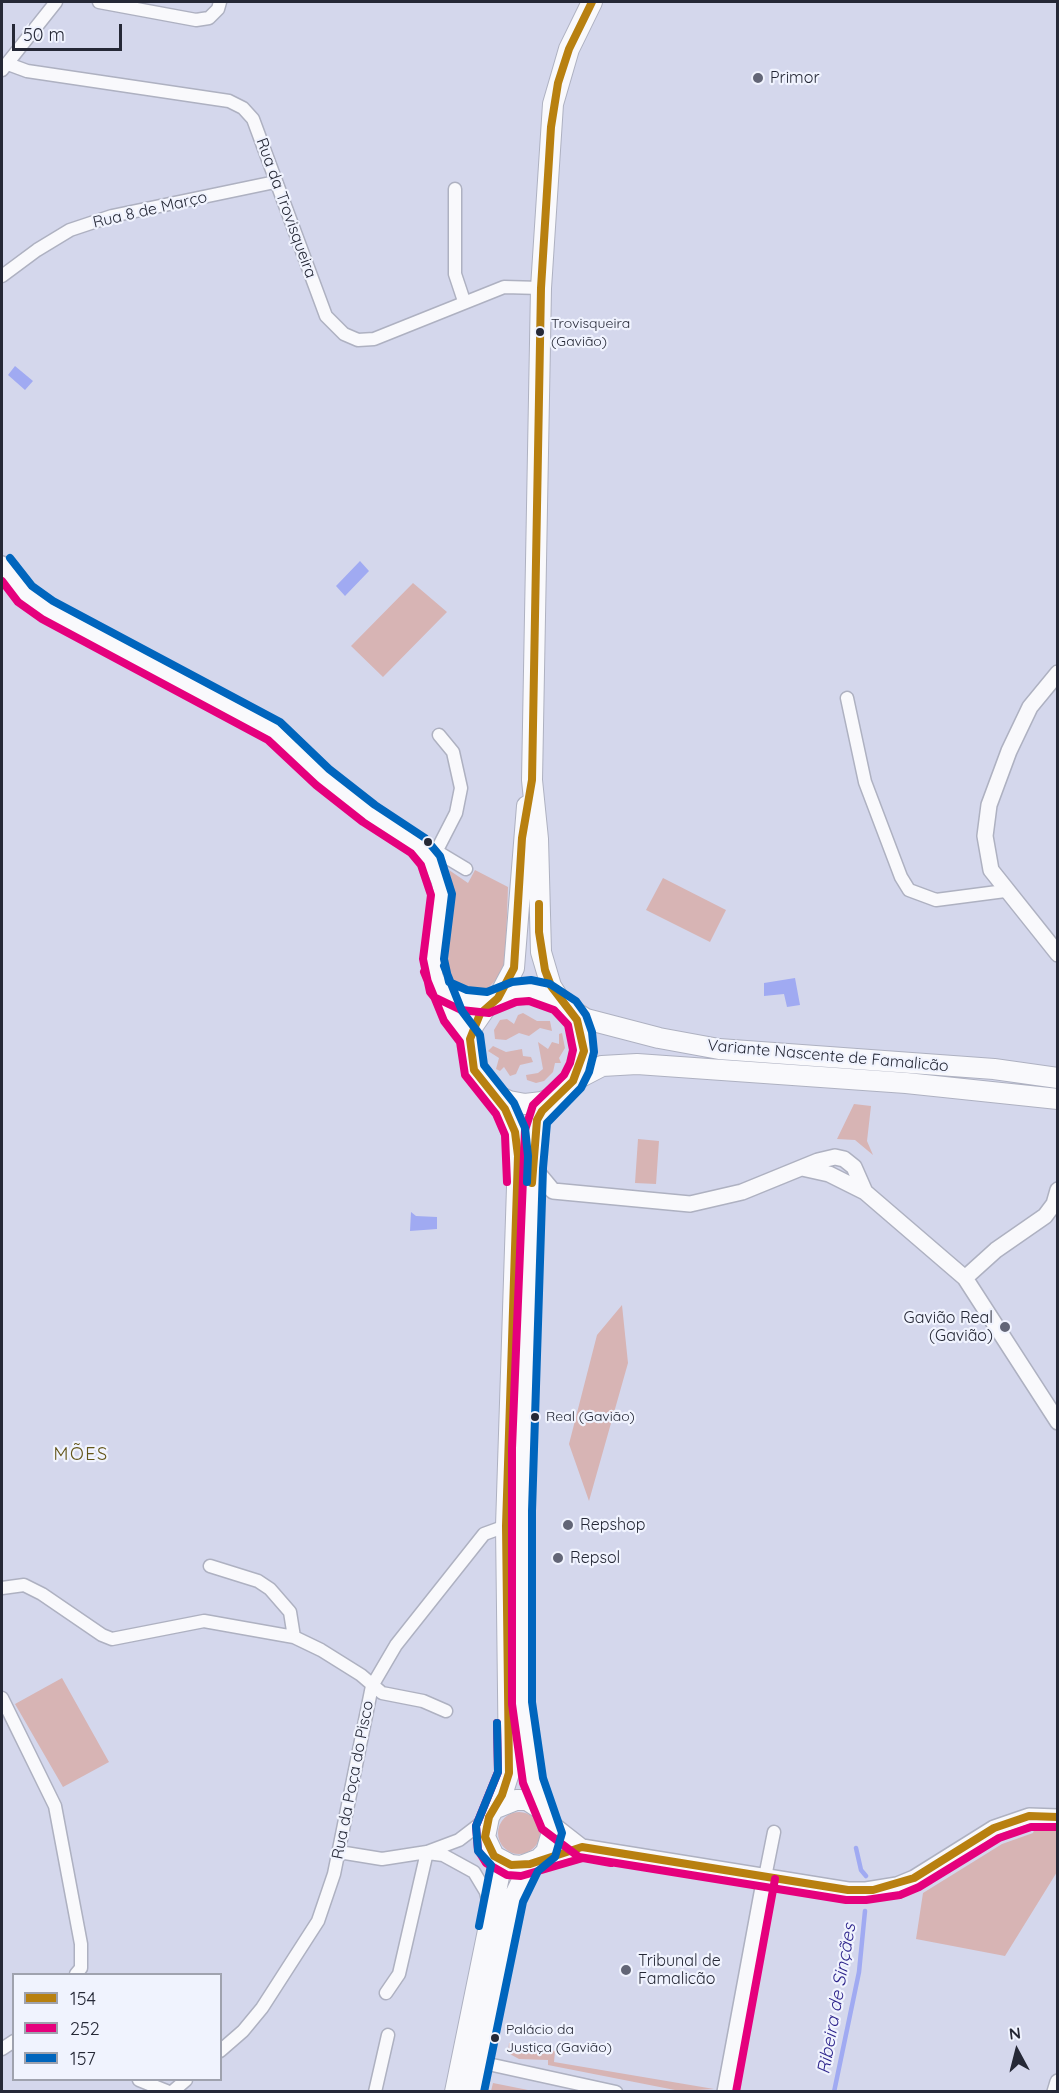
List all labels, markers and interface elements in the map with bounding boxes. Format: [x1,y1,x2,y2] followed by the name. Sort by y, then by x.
[15,12,124,50] scale bar
[23,23,65,46] text: 50 m
[770,68,820,88] place label: Primor
[751,71,765,85] marker: Primor
[252,135,320,281] street label: Rua da Trovisqueira
[91,187,209,233] street label: Rua 8 de Março
[551,316,630,348] place label: Trovisqueira (Gavião)
[534,326,546,338] marker: Trovisqueira (Gavião)
[422,836,434,848] unlabelled marker
[707,1036,949,1076] street label: Variante Nascente de Famalicão
[903,1308,993,1346] place label: Gavião Real (Gavião)
[998,1320,1012,1334] marker: Gavião Real (Gavião)
[546,1409,635,1425] place label: Real (Gavião)
[529,1411,541,1423] marker: Real (Gavião)
[53,1444,109,1466] district label: MÕES
[580,1515,645,1535] place label: Repshop
[561,1518,575,1532] marker: Repshop
[570,1548,620,1568] place label: Repsol
[551,1551,565,1565] marker: Repsol
[328,1699,378,1861] street label: Rua da Poça do Pisco
[813,1922,861,2076] water label: Ribeira de Sinçães
[638,1951,721,1989] place label: Tribunal de Famalicão
[619,1963,633,1977] marker: Tribunal de Famalicão
[12,1973,222,2081] legend
[70,1987,96,2010] text: 154
[70,2017,100,2040] text: 252
[987,2021,1047,2081] north arrow
[506,2022,612,2054] place label: Palácio da Justiça (Gavião)
[1008,2022,1022,2044] text: N
[489,2032,501,2044] marker: Palácio da Justiça (Gavião)
[70,2047,96,2070] text: 157

